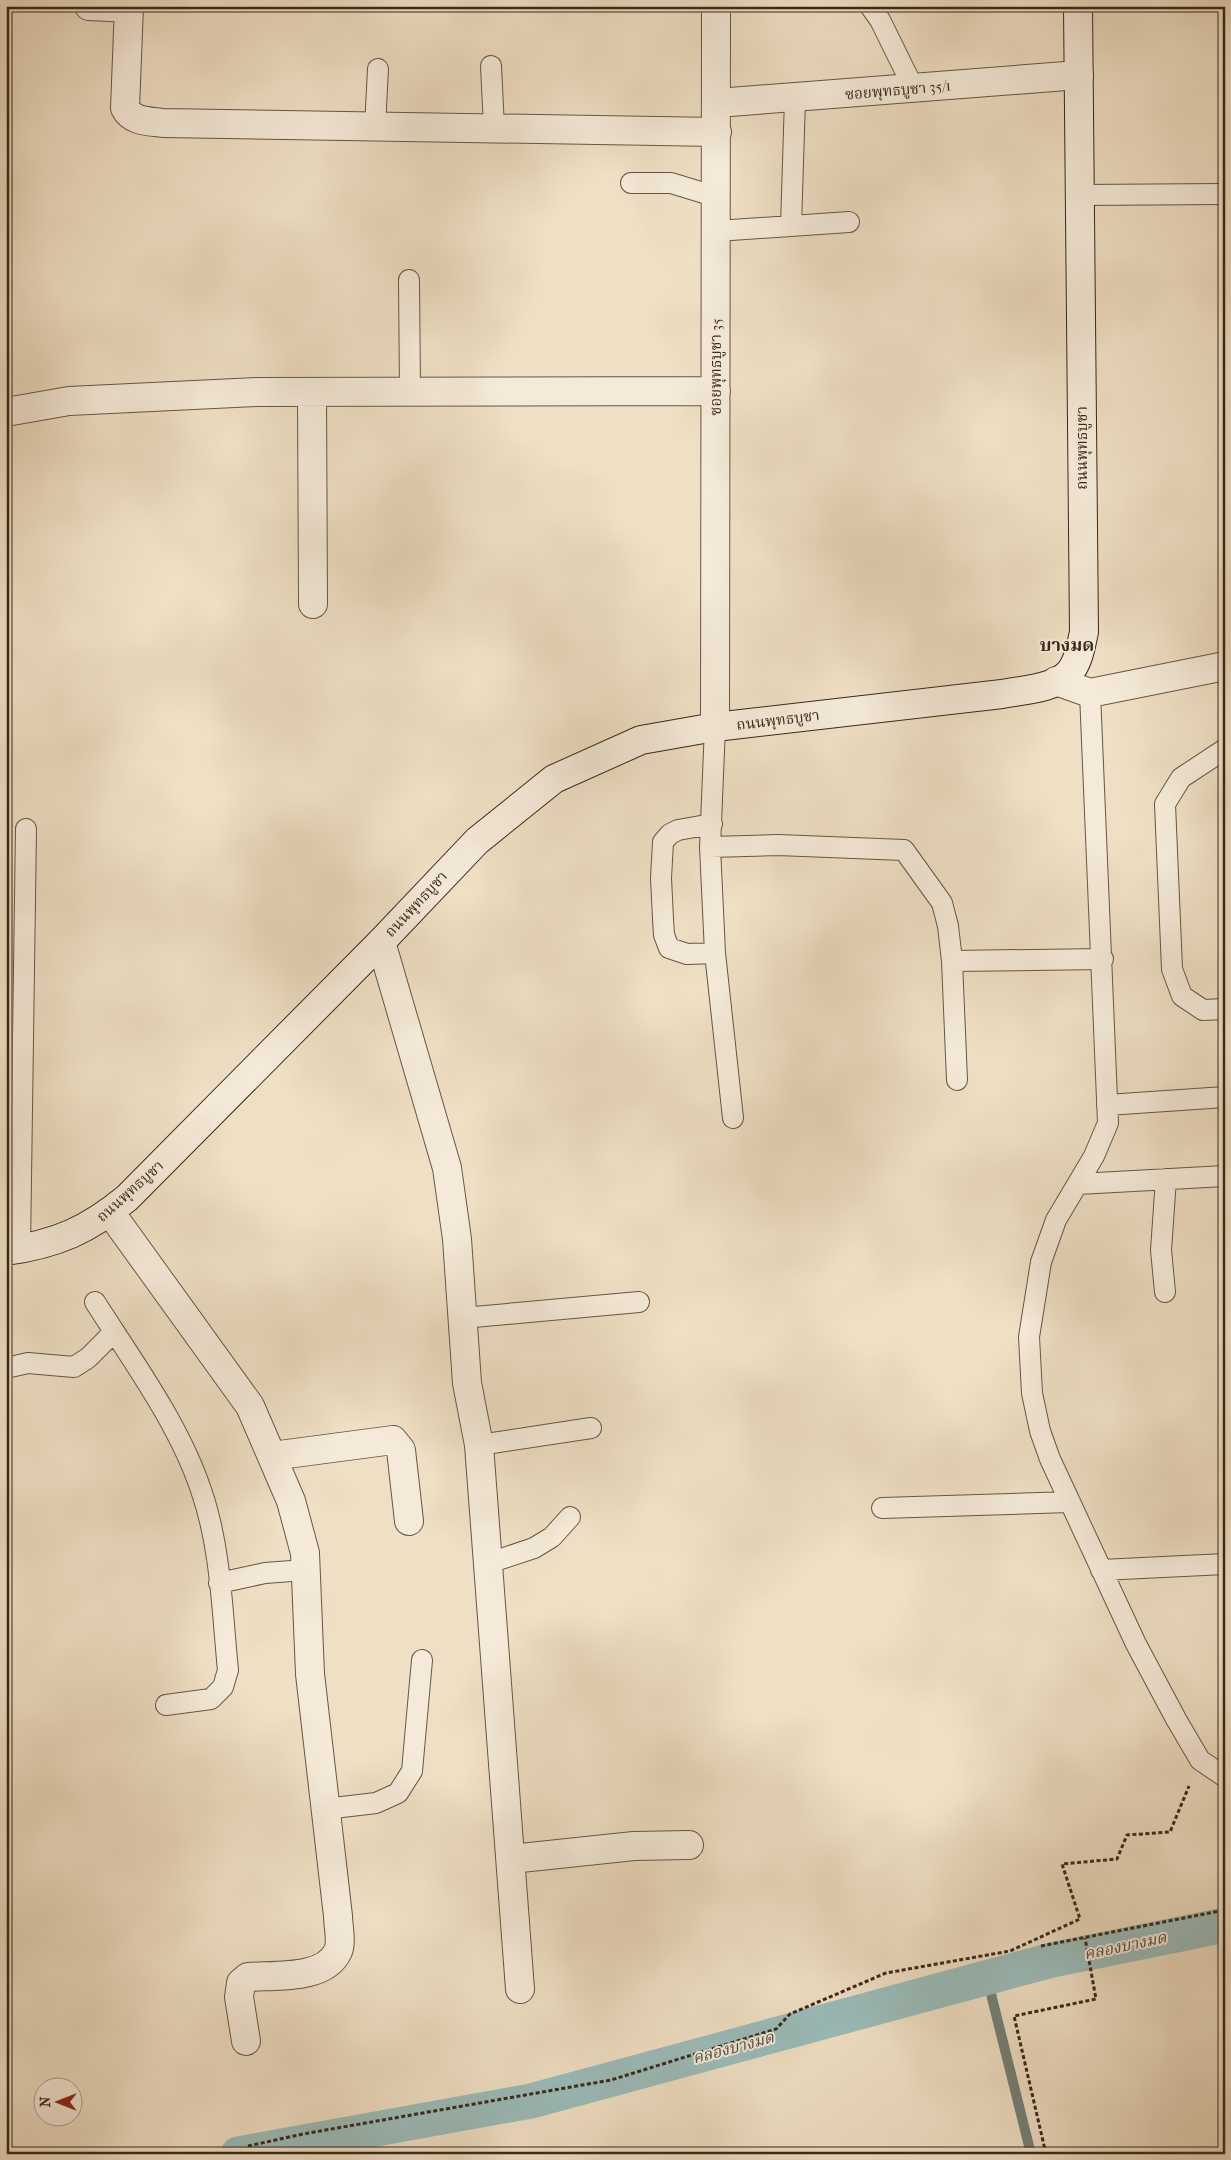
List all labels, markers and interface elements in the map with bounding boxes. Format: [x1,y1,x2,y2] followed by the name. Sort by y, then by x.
[844,76,952,106] street label: ซอยพุทธบูชา 35/1
[707,318,727,416] street label: ซอยพุทธบูชา 35
[1073,406,1093,490] street label: ถนนพุทธบูชา
[1040,635,1094,656] district label: บางมด
[735,706,821,736] street label: ถนนพุทธบูชา
[381,867,453,942] street label: ถนนพุทธบูชา
[93,1156,168,1227] street label: ถนนพุทธบูชา
[1082,1927,1169,1963] water label: คลองบางมด
[690,2027,777,2067] water label: คลองบางมด
[32,2078,82,2128] north arrow
[37,2096,54,2107] text: N

